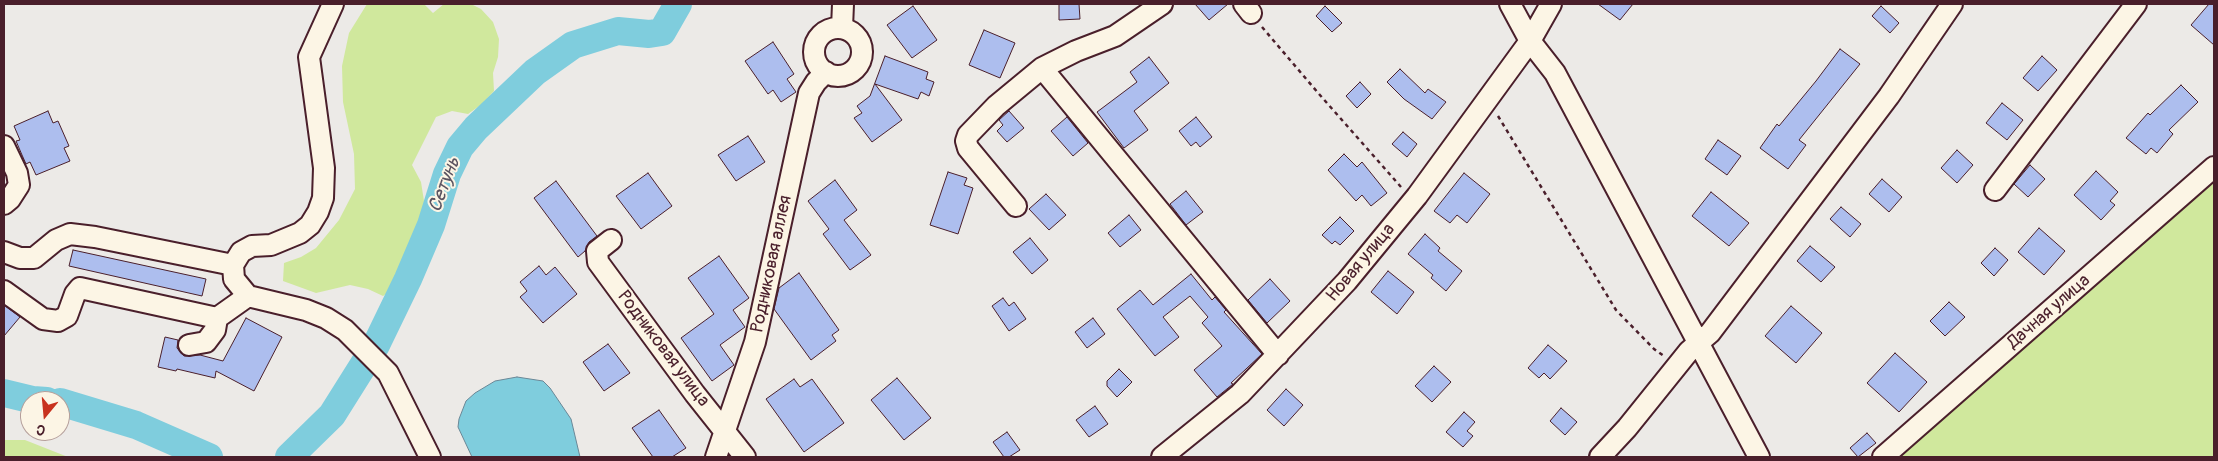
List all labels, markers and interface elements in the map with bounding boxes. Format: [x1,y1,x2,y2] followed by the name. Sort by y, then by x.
[424,154,466,216] water label: Сетунь
[747,193,797,335] street label: Родниковая аллея
[1322,219,1400,307] street label: Новая улица
[2003,270,2095,354] street label: Дачная улица
[612,287,714,411] street label: Родниковая улица
[20,391,70,441] north arrow
[34,420,47,439] text: С

